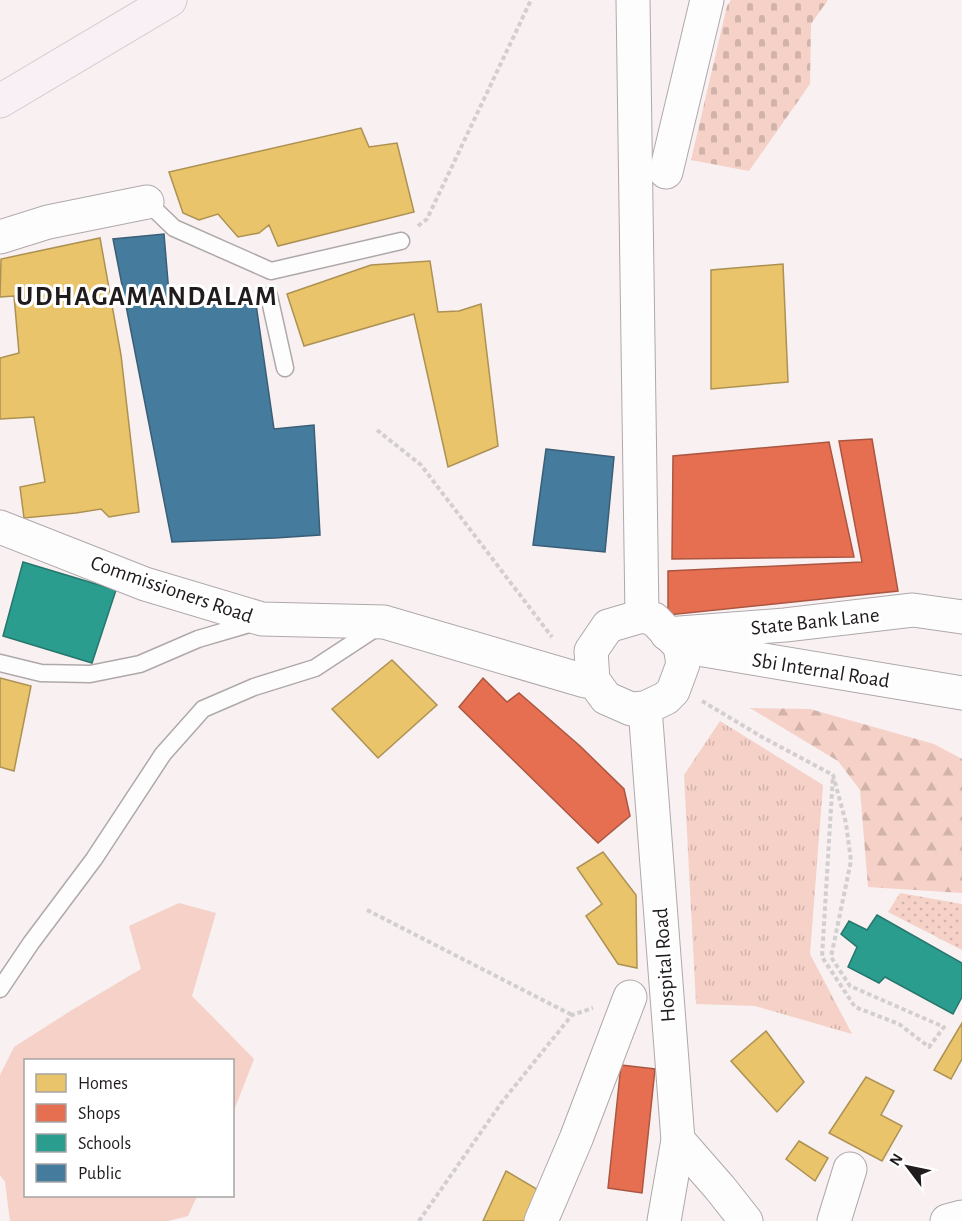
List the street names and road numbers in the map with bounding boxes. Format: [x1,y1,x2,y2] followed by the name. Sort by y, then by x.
[88,552,256,627] street label: Commissioners Road
[750,604,880,639] street label: State Bank Lane
[751,649,891,692] street label: Sbi Internal Road
[650,907,679,1023] street label: Hospital Road

